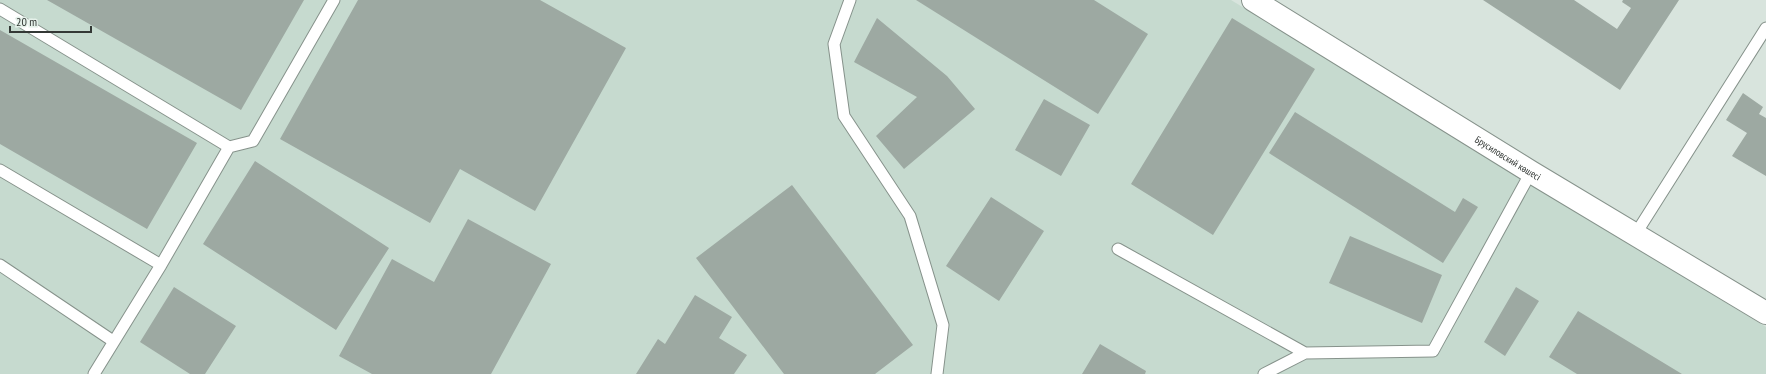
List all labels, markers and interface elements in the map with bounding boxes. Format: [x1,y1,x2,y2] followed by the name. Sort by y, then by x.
[10,8,91,34] scale bar
[16,14,37,29] text: 20 m
[1473,133,1543,183] street label: Брусиловский көшесі

